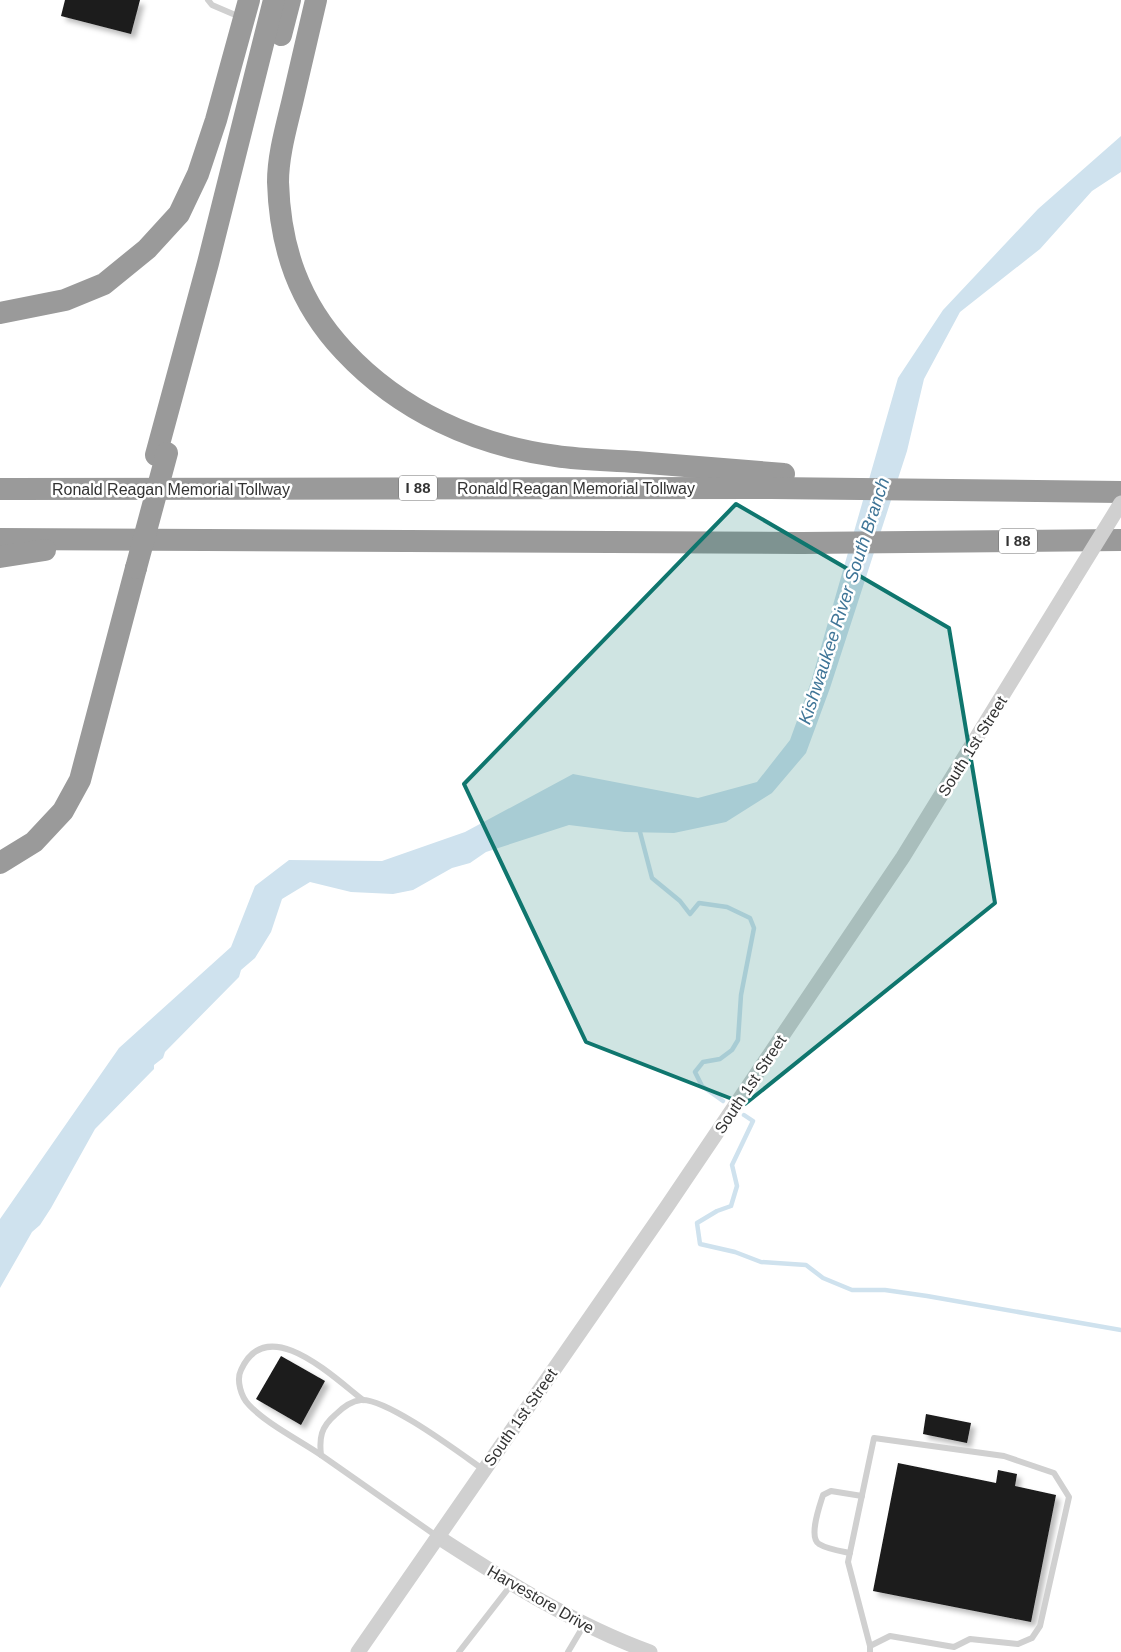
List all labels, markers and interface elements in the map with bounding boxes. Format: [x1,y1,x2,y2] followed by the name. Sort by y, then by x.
[795,475,893,727] water label: Kishwaukee River South Branch
[399,476,437,500] road number: I 88
[457,480,695,497] street label: Ronald Reagan Memorial Tollway
[52,481,290,498] street label: Ronald Reagan Memorial Tollway
[999,528,1037,554] road number: I 88
[935,693,1010,799] street label: South 1st Street
[711,1032,790,1137] street label: South 1st Street
[481,1365,561,1469] street label: South 1st Street
[485,1562,597,1637] street label: Harvestore Drive

